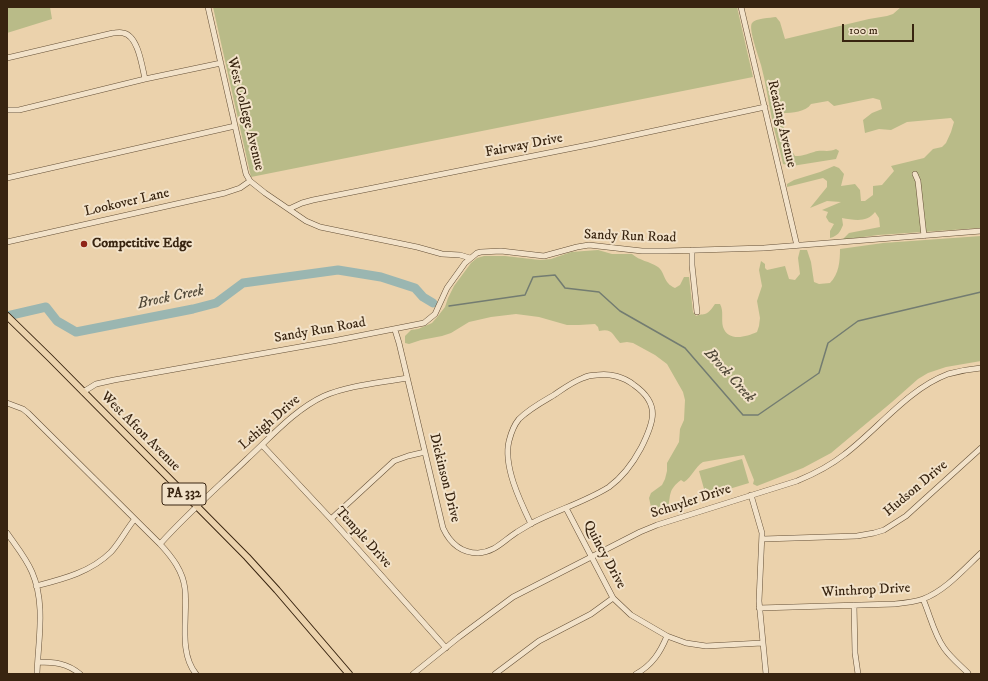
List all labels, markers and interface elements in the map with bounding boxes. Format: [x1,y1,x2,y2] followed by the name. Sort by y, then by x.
[844,16,916,42] scale bar
[849,23,878,38] text: 100 m
[223,56,267,172] street label: West College Avenue
[763,79,799,169] street label: Reading Avenue
[484,130,564,162] street label: Fairway Drive
[83,185,171,221] street label: Lookover Lane
[583,227,677,247] street label: Sandy Run Road
[92,236,192,252] place label: Competitive Edge
[79,239,89,249] marker: Competitive Edge
[136,282,206,314] water label: Brock Creek
[273,315,367,347] street label: Sandy Run Road
[700,345,758,407] water label: Brock Creek
[97,389,183,475] street label: West Afton Avenue
[236,392,304,454] street label: Lehigh Drive
[425,432,463,524] street label: Dickinson Drive
[881,457,951,521] street label: Hudson Drive
[649,481,733,523] street label: Schuyler Drive
[162,483,206,505] road number: PA 332
[331,504,395,572] street label: Temple Drive
[579,518,629,592] street label: Quincy Drive
[821,580,911,602] street label: Winthrop Drive

